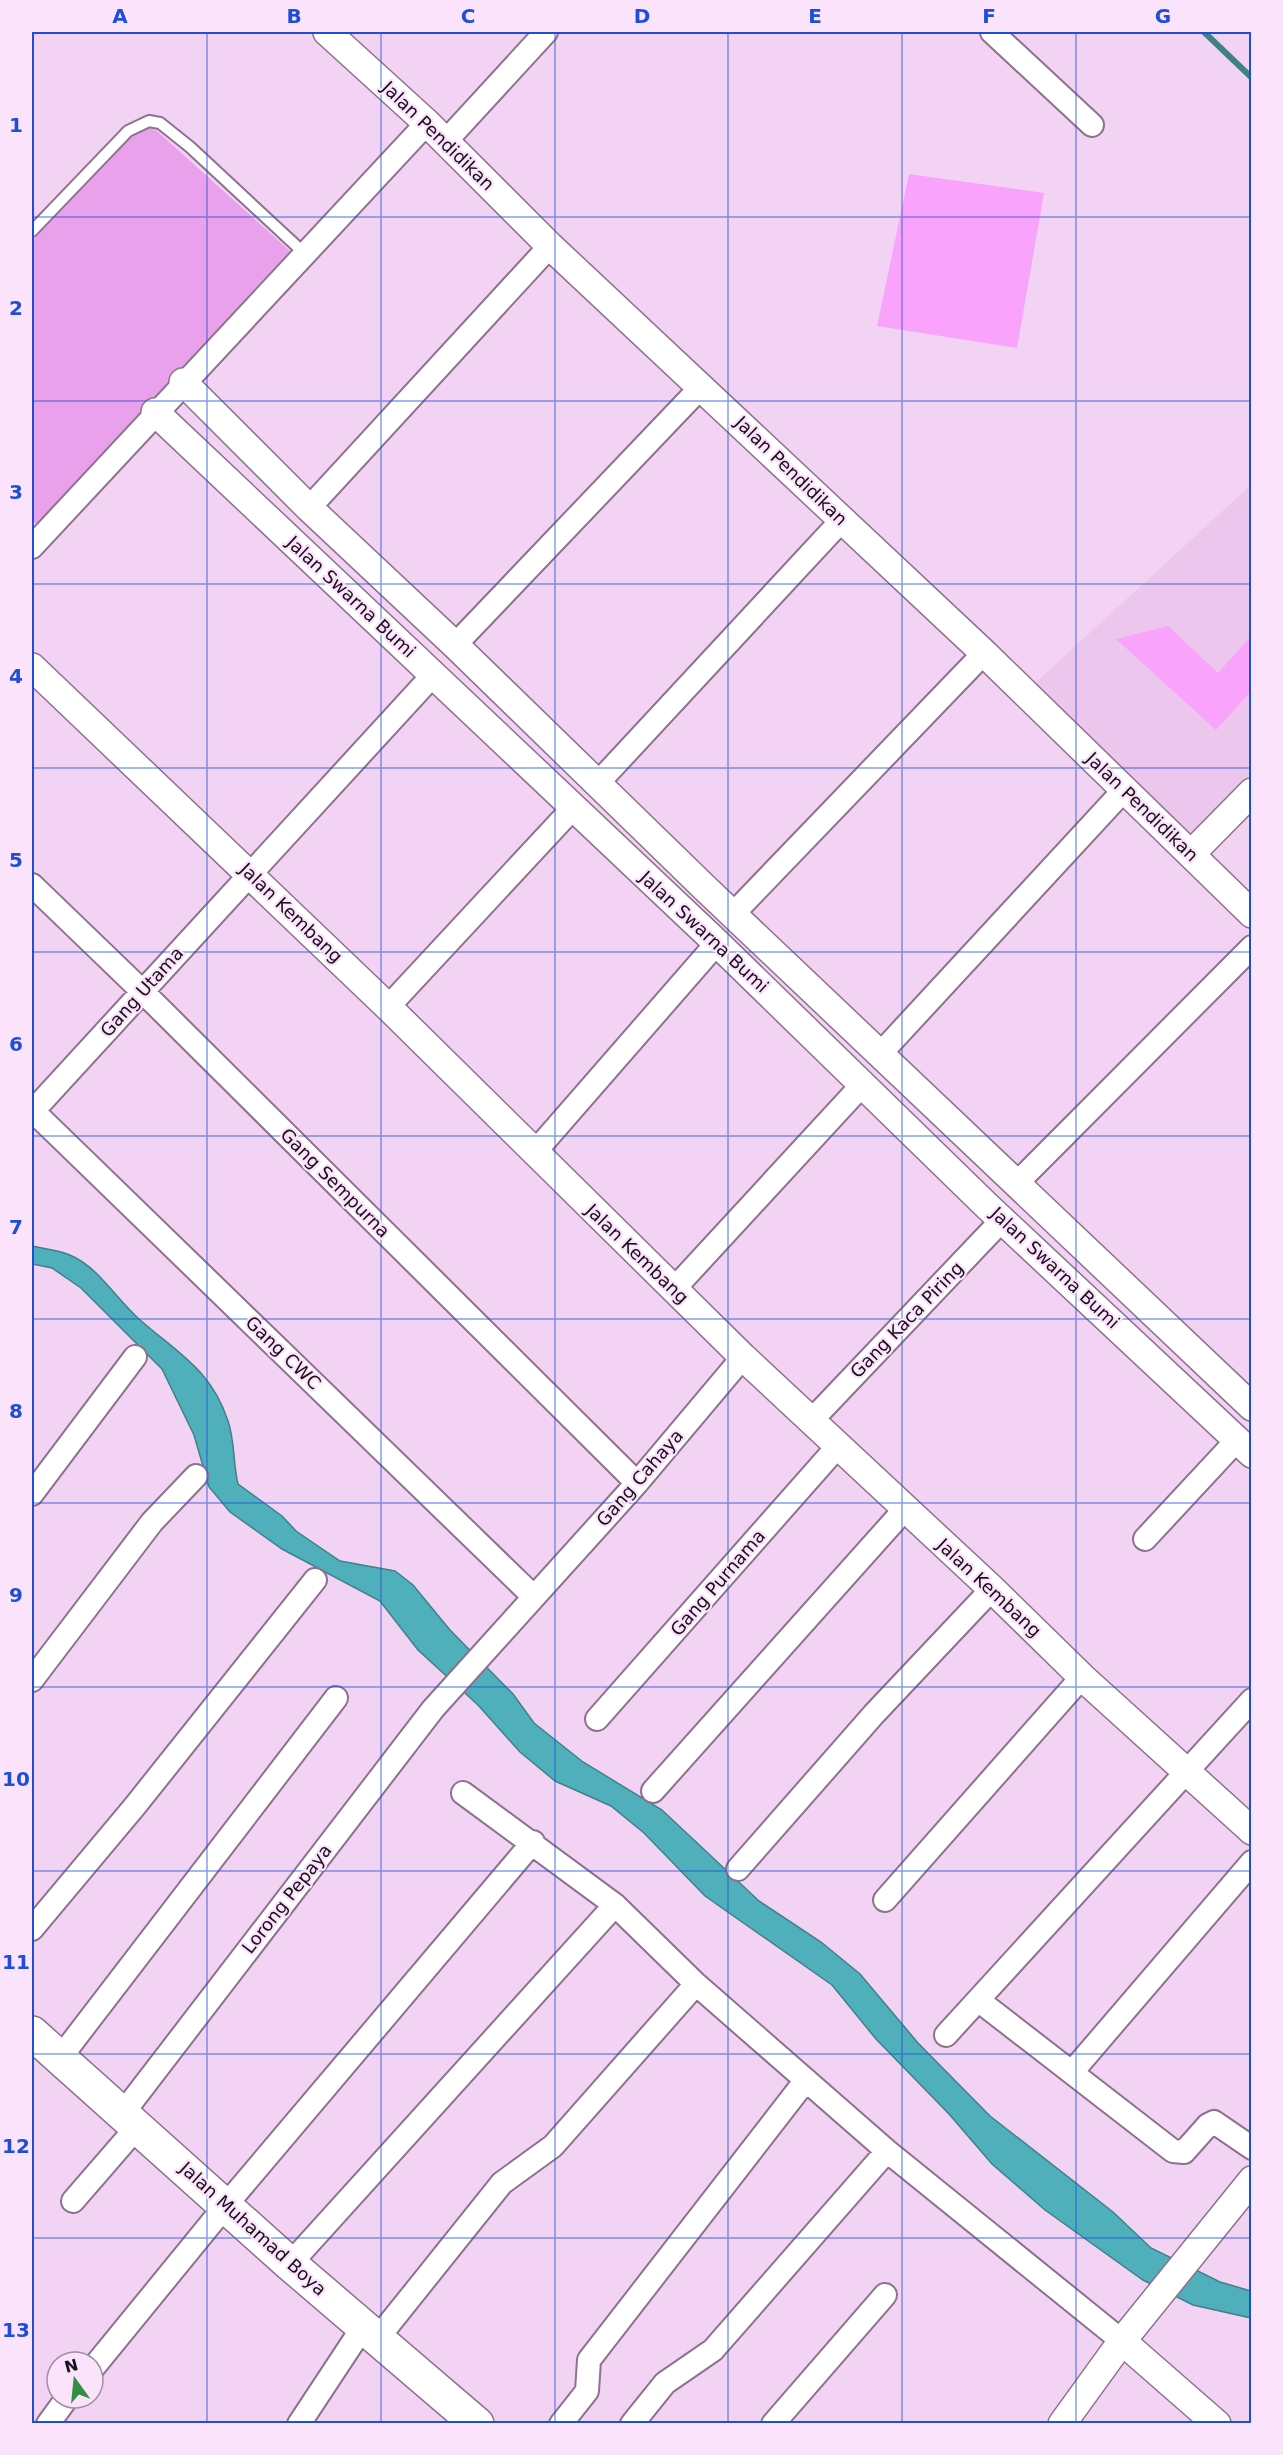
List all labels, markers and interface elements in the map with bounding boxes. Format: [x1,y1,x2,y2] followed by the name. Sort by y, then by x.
[112,4,128,28] text: A
[286,4,302,28] text: B
[461,4,475,28] text: C
[634,4,650,28] text: D
[808,4,822,28] text: E
[982,4,996,28] text: F
[1155,4,1171,28] text: G
[377,76,499,194] street label: Jalan Pendidikan
[9,113,23,137] text: 1
[9,296,23,320] text: 2
[730,411,852,529] street label: Jalan Pendidikan
[9,480,23,504] text: 3
[282,531,420,662] street label: Jalan Swarna Bumi
[9,664,23,688] text: 4
[1081,747,1203,865] street label: Jalan Pendidikan
[9,848,23,872] text: 5
[235,858,347,967] street label: Jalan Kembang
[635,866,773,997] street label: Jalan Swarna Bumi
[96,943,187,1041] street label: Gang Utama
[9,1032,23,1056] text: 6
[276,1124,394,1242] street label: Gang Sempurna
[581,1199,693,1308] street label: Jalan Kembang
[986,1202,1124,1333] street label: Jalan Swarna Bumi
[9,1215,23,1239] text: 7
[846,1257,967,1382] street label: Gang Kaca Piring
[241,1312,325,1394] street label: Gang CWC
[9,1399,23,1423] text: 8
[592,1425,687,1530] street label: Gang Cahaya
[666,1525,769,1640] street label: Gang Purnama
[932,1533,1046,1641] street label: Jalan Kembang
[9,1583,23,1607] text: 9
[2,1767,30,1791] text: 10
[237,1840,336,1957] street label: Lorong Pepaya
[2,1950,30,1974] text: 11
[2,2134,30,2158] text: 12
[175,2157,331,2300] street label: Jalan Muhamad Boya
[2,2318,30,2342] text: 13
[45,2350,105,2410] north arrow
[62,2355,80,2377] text: N

